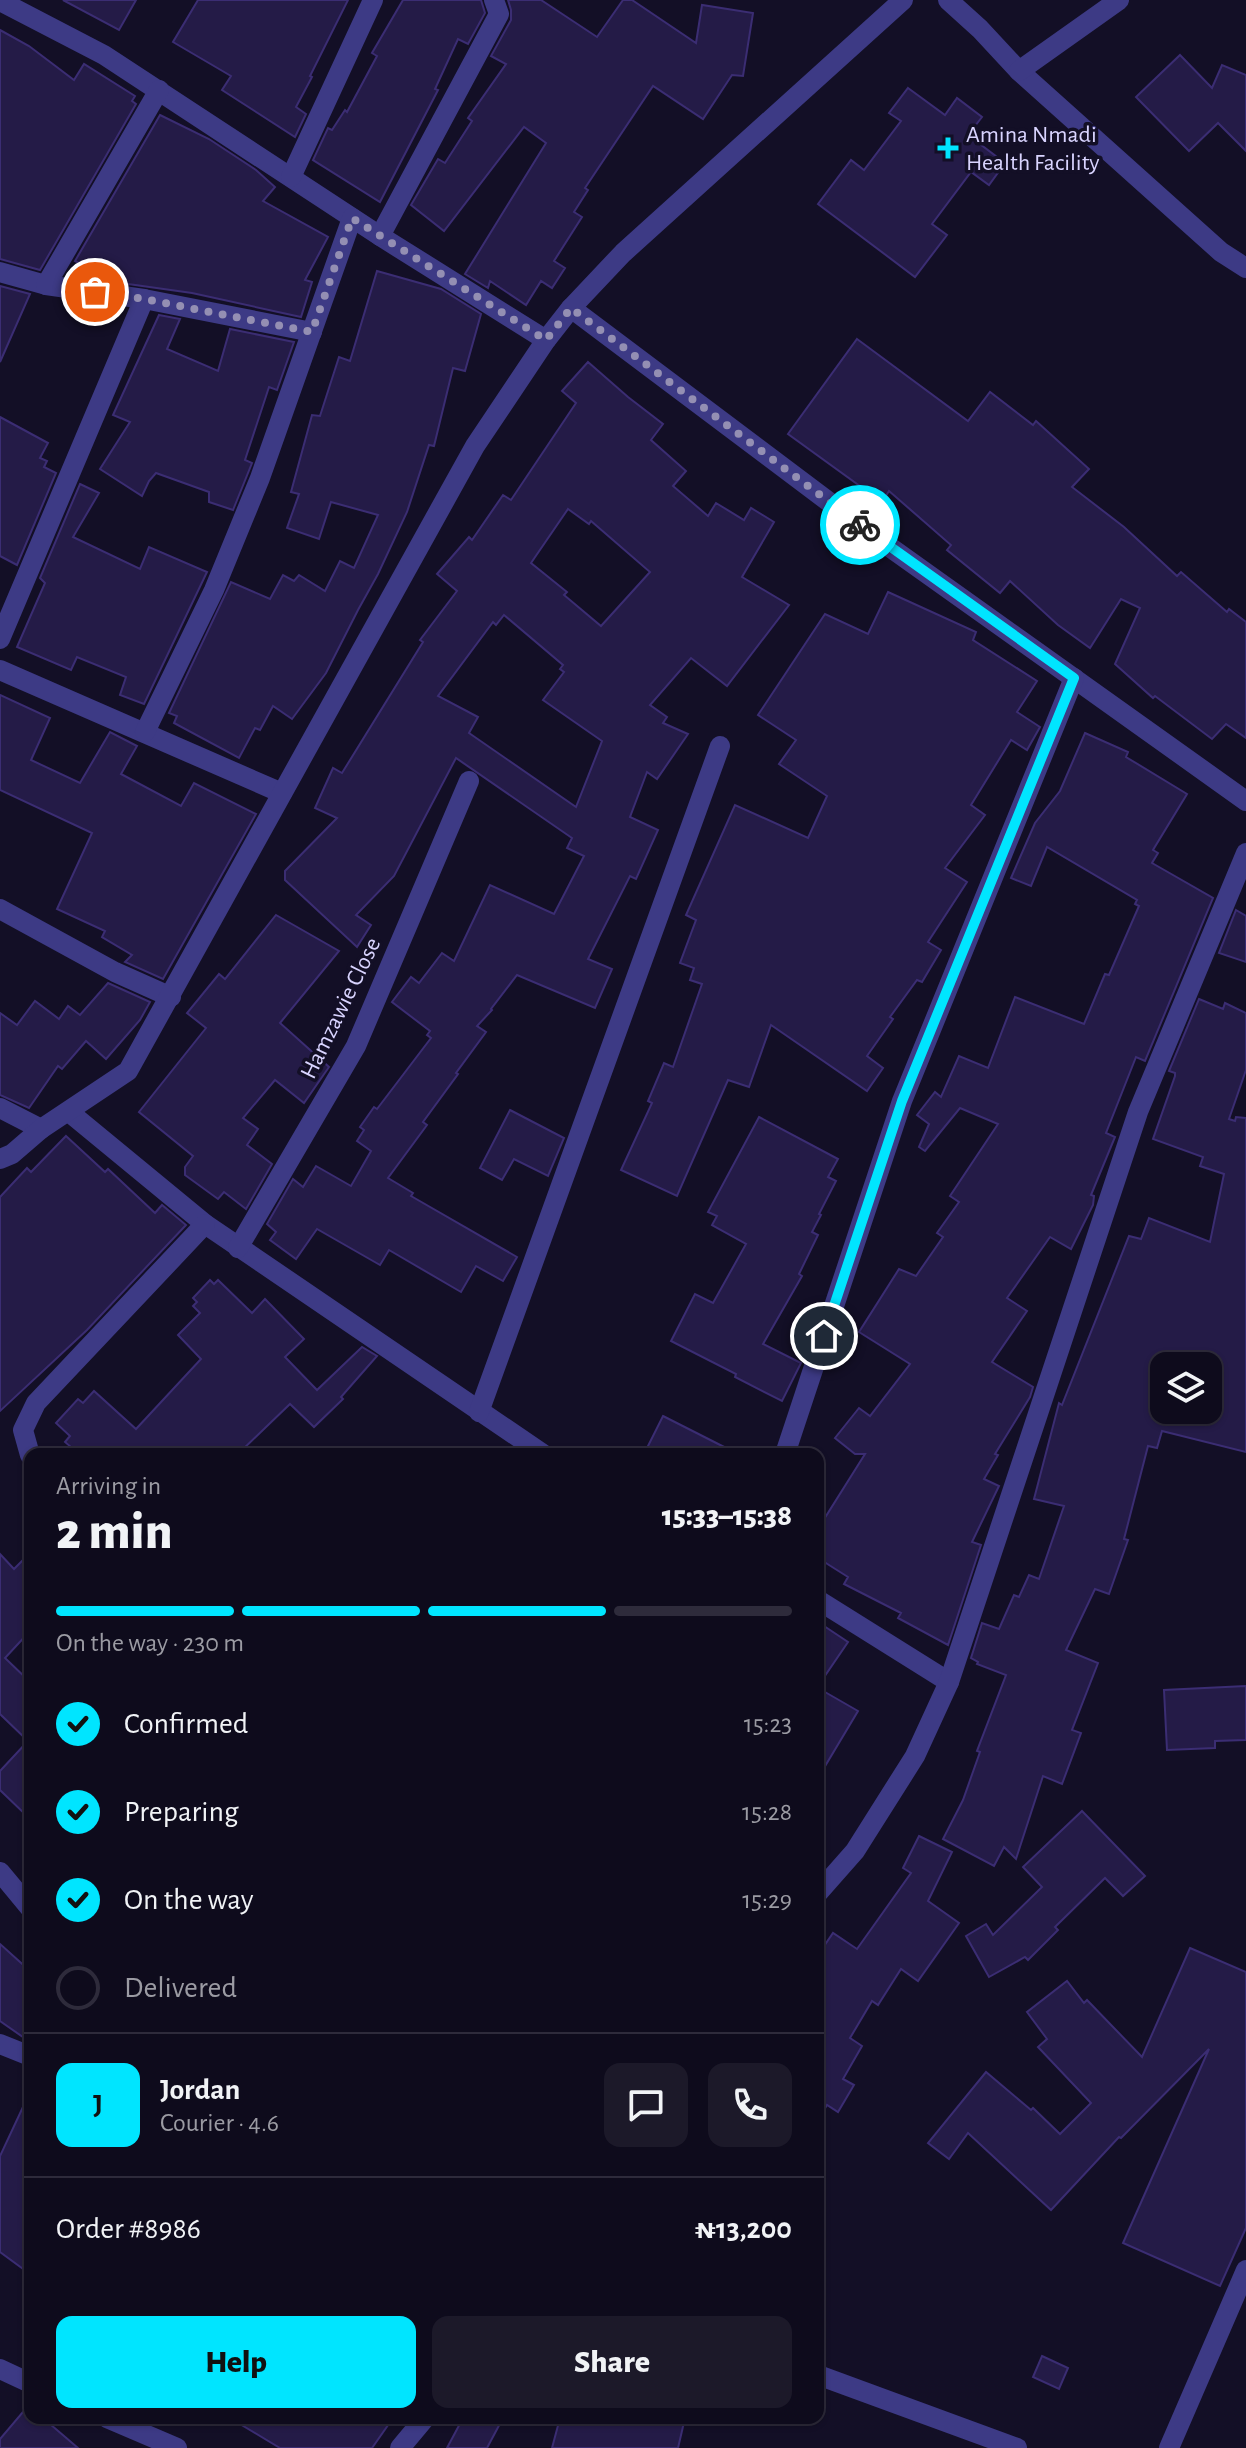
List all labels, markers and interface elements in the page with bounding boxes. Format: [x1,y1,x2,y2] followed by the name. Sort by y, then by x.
[966,123,1100,175] place label: Amina Nmadi Health Facility
[937,137,959,159] marker: Amina Nmadi Health Facility
[61,258,129,326] pin
[73,270,117,314] icon: bag
[820,485,900,565] courier
[838,503,882,547] icon: bike
[296,934,385,1083] street label: Hamzawie Close
[790,1302,858,1370] pin
[802,1314,846,1358] icon: home
[1150,1352,1222,1424] map controls
[1150,1352,1222,1424] button: layers
[56,1473,161,1499] text: Arriving in
[662,1501,792,1531] text: 15:33–15:38
[56,1506,172,1558] text: 2 min
[56,1630,244,1656] text: On the way · 230 m
[56,1702,100,1746] icon: check
[124,1709,248,1739] text: Confirmed
[744,1711,792,1737] text: 15:23
[56,1790,100,1834] icon: check
[124,1797,239,1827] text: Preparing
[742,1799,792,1825] text: 15:28
[56,1878,100,1922] icon: check
[124,1885,253,1915] text: On the way
[742,1887,792,1913] text: 15:29
[124,1973,237,2003] text: Delivered
[604,2063,688,2147] button: chat
[708,2063,792,2147] button: phone
[160,2075,240,2105] text: Jordan
[93,2090,103,2120] text: J
[160,2110,279,2136] text: Courier · 4.6
[56,2214,201,2244] text: Order #8986
[695,2214,792,2244] text: ₦13,200
[56,2316,416,2408] button: Help
[432,2316,792,2408] button: Share

